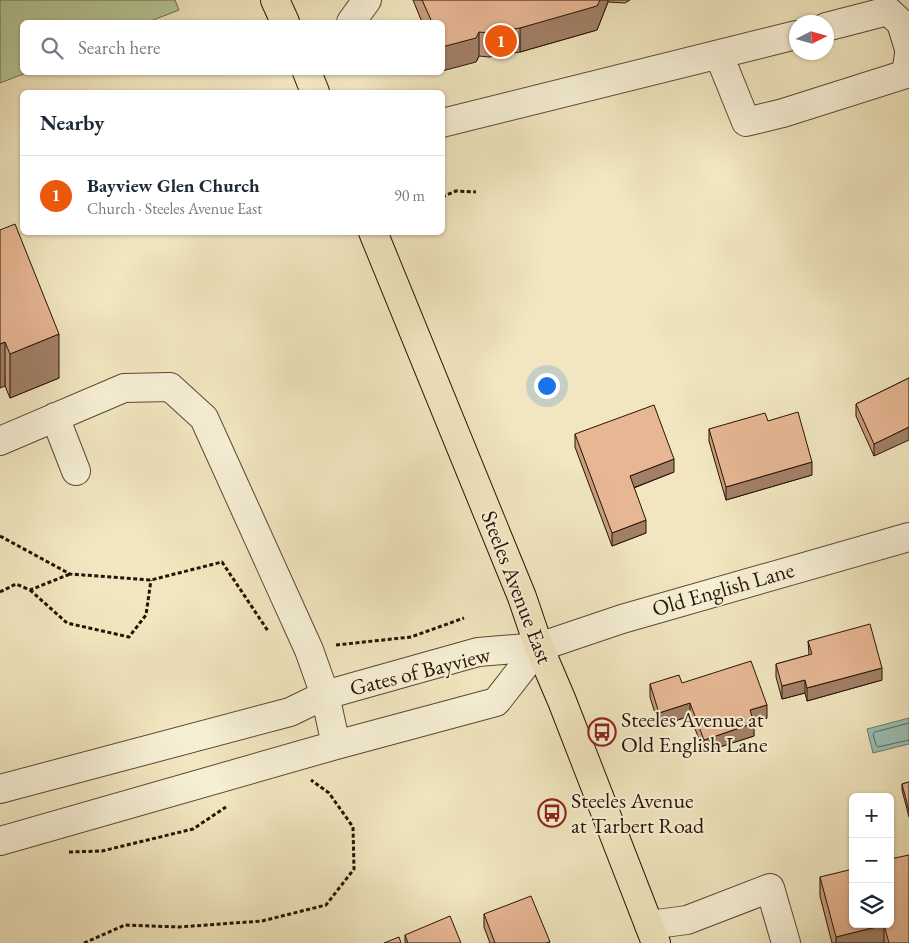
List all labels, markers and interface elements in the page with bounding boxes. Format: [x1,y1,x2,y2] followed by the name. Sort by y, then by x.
[789,15,834,60] north arrow
[20,20,445,75] search box
[485,22,517,60] pin: 1
[38,34,66,62] icon: search
[78,35,160,60] text: Search here
[40,109,104,136] text: Nearby
[87,173,260,198] text: Bayview Glen Church
[52,185,60,206] text: 1
[394,185,425,206] text: 90 m
[87,198,262,219] text: Church · Steeles Avenue East
[534,373,560,399] your location
[474,506,560,668] street label: Steeles Avenue East
[649,555,798,623] street label: Old English Lane
[347,639,494,702] street label: Gates of Bayview
[621,705,768,759] place label: Steeles Avenue at Old English Lane
[587,717,617,747] bus stop icon: Steeles Avenue at Old English Lane
[571,786,705,840] place label: Steeles Avenue at Tarbert Road
[849,793,894,928] map controls
[849,793,894,838] button: +
[537,798,567,828] bus stop icon: Steeles Avenue at Tarbert Road
[849,838,894,883] button: −
[849,883,894,928] button: layers

